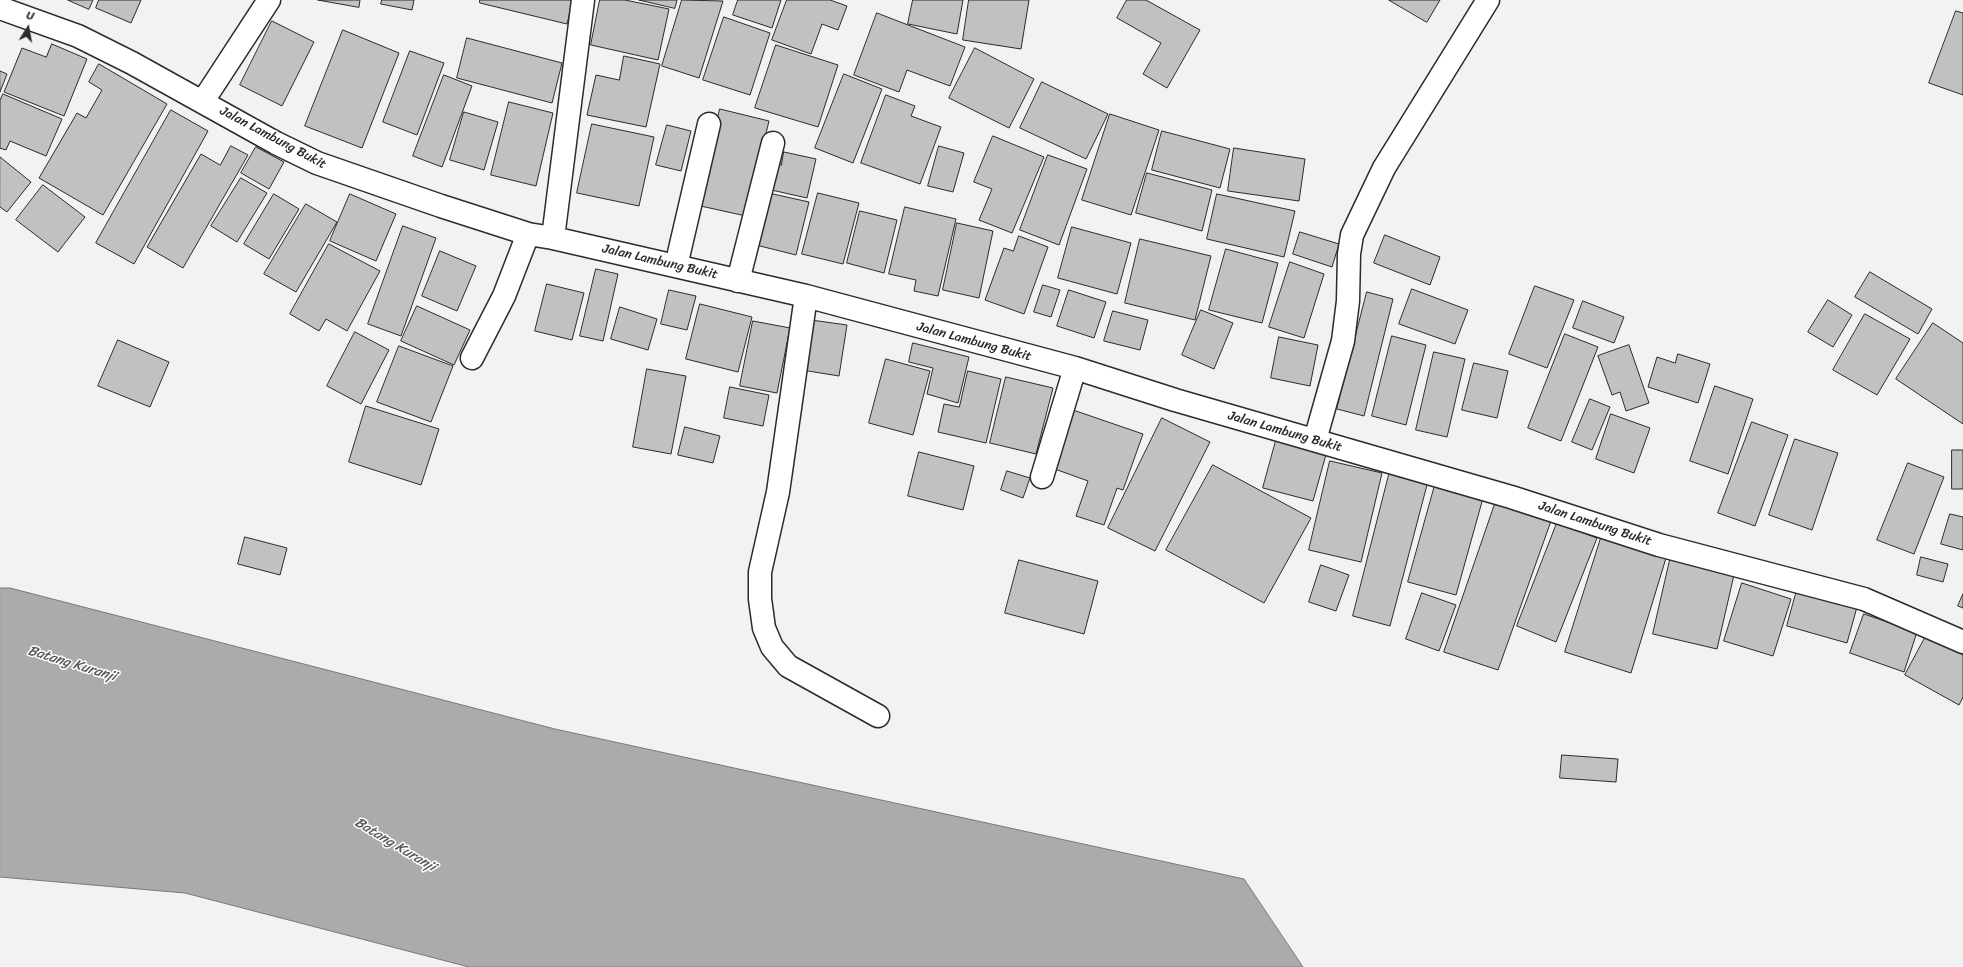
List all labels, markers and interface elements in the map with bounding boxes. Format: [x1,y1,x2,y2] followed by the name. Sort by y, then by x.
[25,6,36,26] text: U
[8,8,48,48] north arrow
[217,103,329,173] street label: Jalan Lambung Bukit
[601,241,719,283] street label: Jalan Lambung Bukit
[915,319,1033,365] street label: Jalan Lambung Bukit
[1226,408,1344,456] street label: Jalan Lambung Bukit
[1536,498,1654,550] street label: Jalan Lambung Bukit
[26,643,118,685] water label: Batang Kuranji
[351,814,439,876] water label: Batang Kuranji

